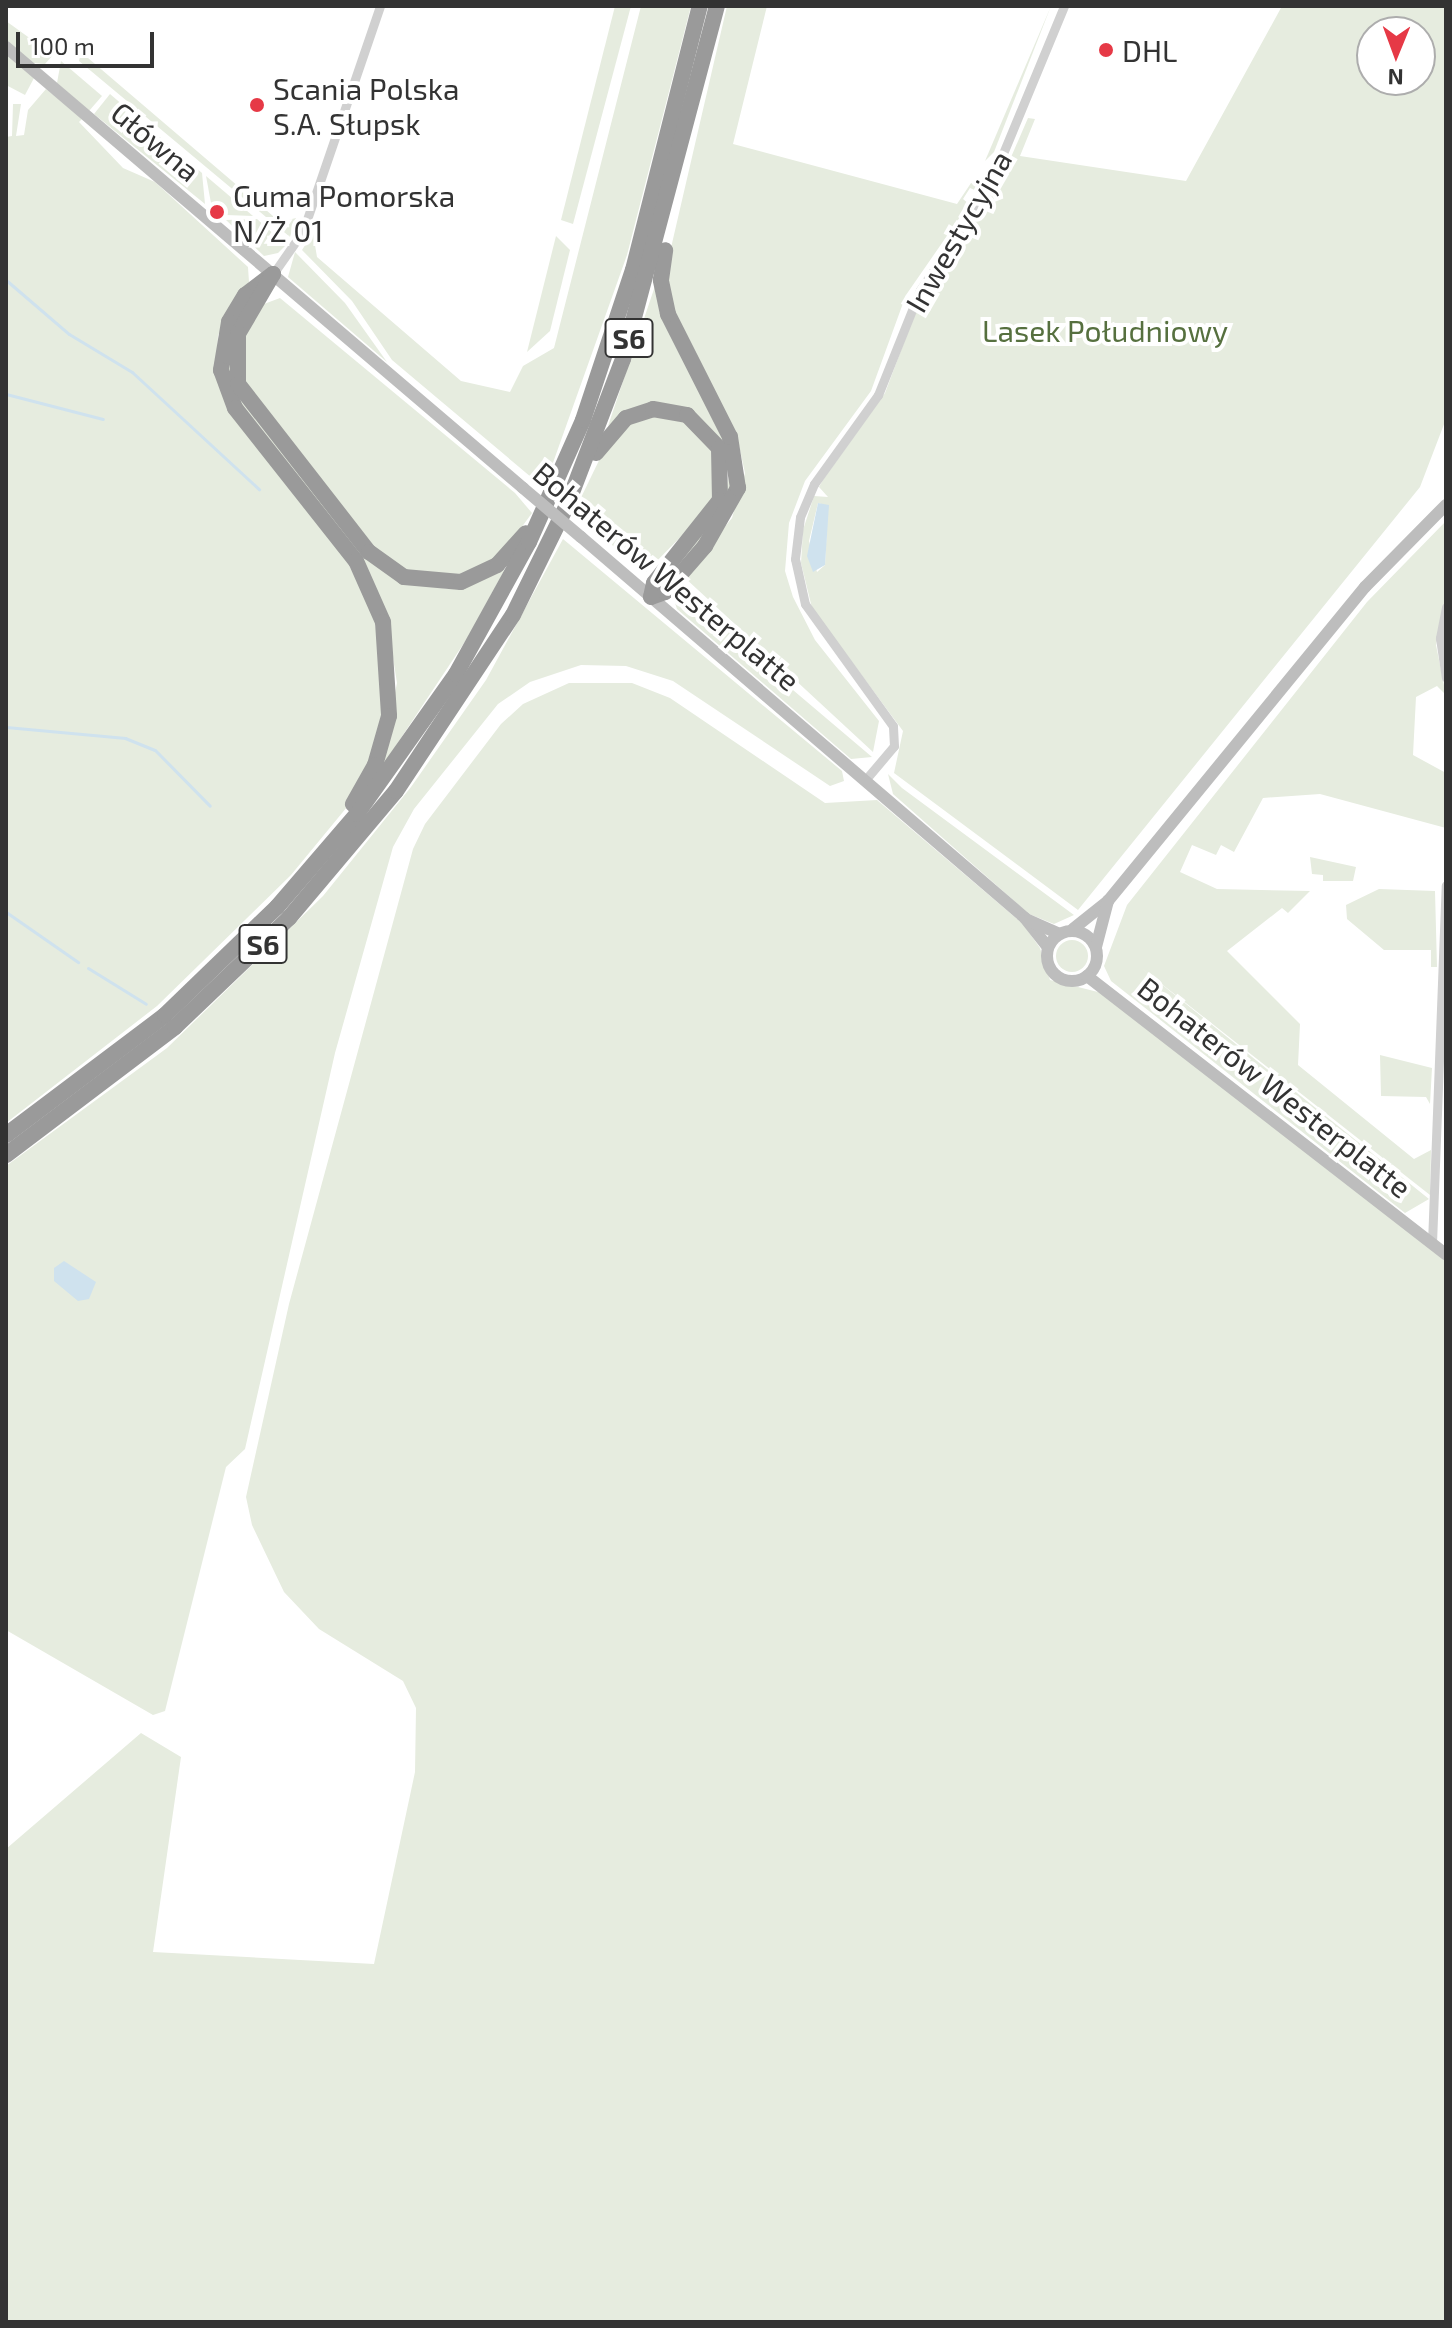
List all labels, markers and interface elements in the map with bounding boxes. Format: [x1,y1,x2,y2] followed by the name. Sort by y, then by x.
[20,16,158,66] scale bar
[1356,16,1436,96] north arrow
[30,31,95,60] text: 100 m
[1122,32,1177,68] place label: DHL
[1097,41,1115,59] marker: DHL
[1387,65,1404,91] text: N
[273,70,459,140] place label: Scania Polska S.A. Słupsk
[104,94,208,188] street label: Główna
[248,96,266,114] marker: Scania Polska S.A. Słupsk
[897,144,1019,318] street label: Inwestycyjna
[233,177,455,248] place label: Guma Pomorska N/Ż 01
[208,203,226,221] marker: Guma Pomorska N/Ż 01
[982,312,1228,348] park label: Lasek Południowy
[603,314,655,362] road number: S6
[526,454,808,698] street label: Bohaterów Westerplatte
[237,920,289,968] road number: S6
[1131,969,1419,1205] street label: Bohaterów Westerplatte

